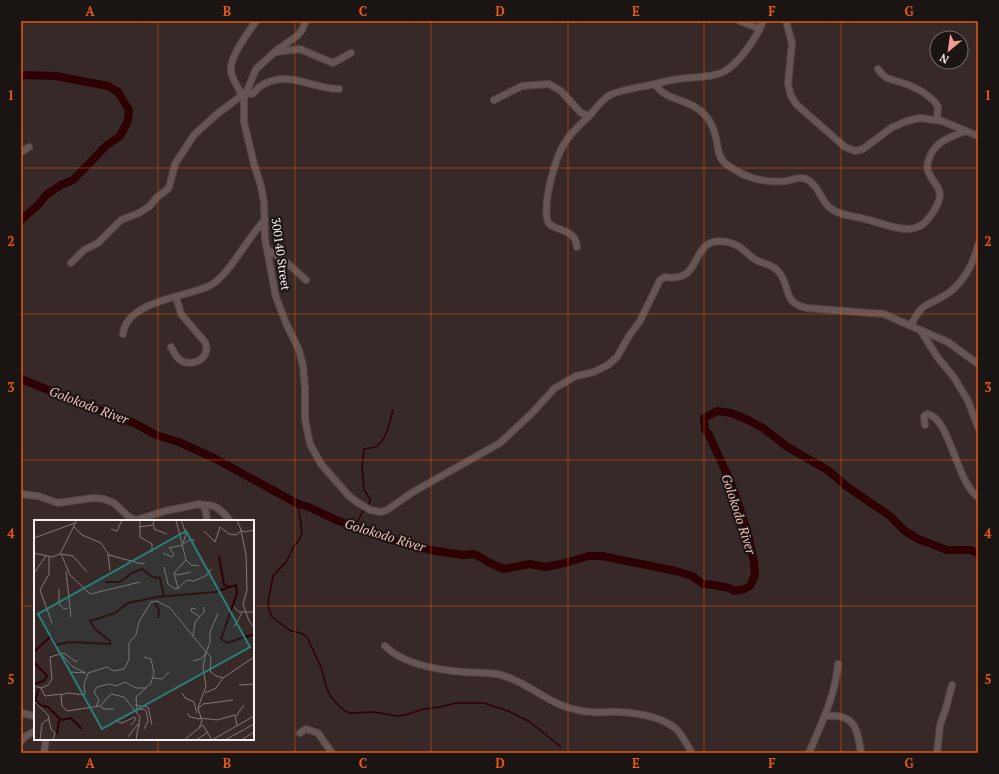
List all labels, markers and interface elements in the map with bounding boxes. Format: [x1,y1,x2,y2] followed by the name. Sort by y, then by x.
[85,2,95,20] text: A
[223,2,231,20] text: B
[359,2,367,20] text: C
[495,2,505,20] text: D
[632,2,640,20] text: E
[768,2,776,20] text: F
[904,2,914,20] text: G
[929,30,969,70] north arrow
[937,50,951,67] text: N
[7,86,15,104] text: 1
[984,86,992,104] text: 1
[268,217,294,292] street label: 300140 Street
[7,232,15,250] text: 2
[984,232,992,250] text: 2
[7,378,15,396] text: 3
[984,378,992,396] text: 3
[47,382,132,429] water label: Golokodo River
[718,472,761,557] water label: Golokodo River
[342,514,428,556] water label: Golokodo River
[34,520,254,740] inset map
[7,524,15,542] text: 4
[984,524,992,542] text: 4
[7,670,15,688] text: 5
[984,670,992,688] text: 5
[85,754,95,772] text: A
[223,754,231,772] text: B
[359,754,367,772] text: C
[495,754,505,772] text: D
[632,754,640,772] text: E
[768,754,776,772] text: F
[904,754,914,772] text: G

